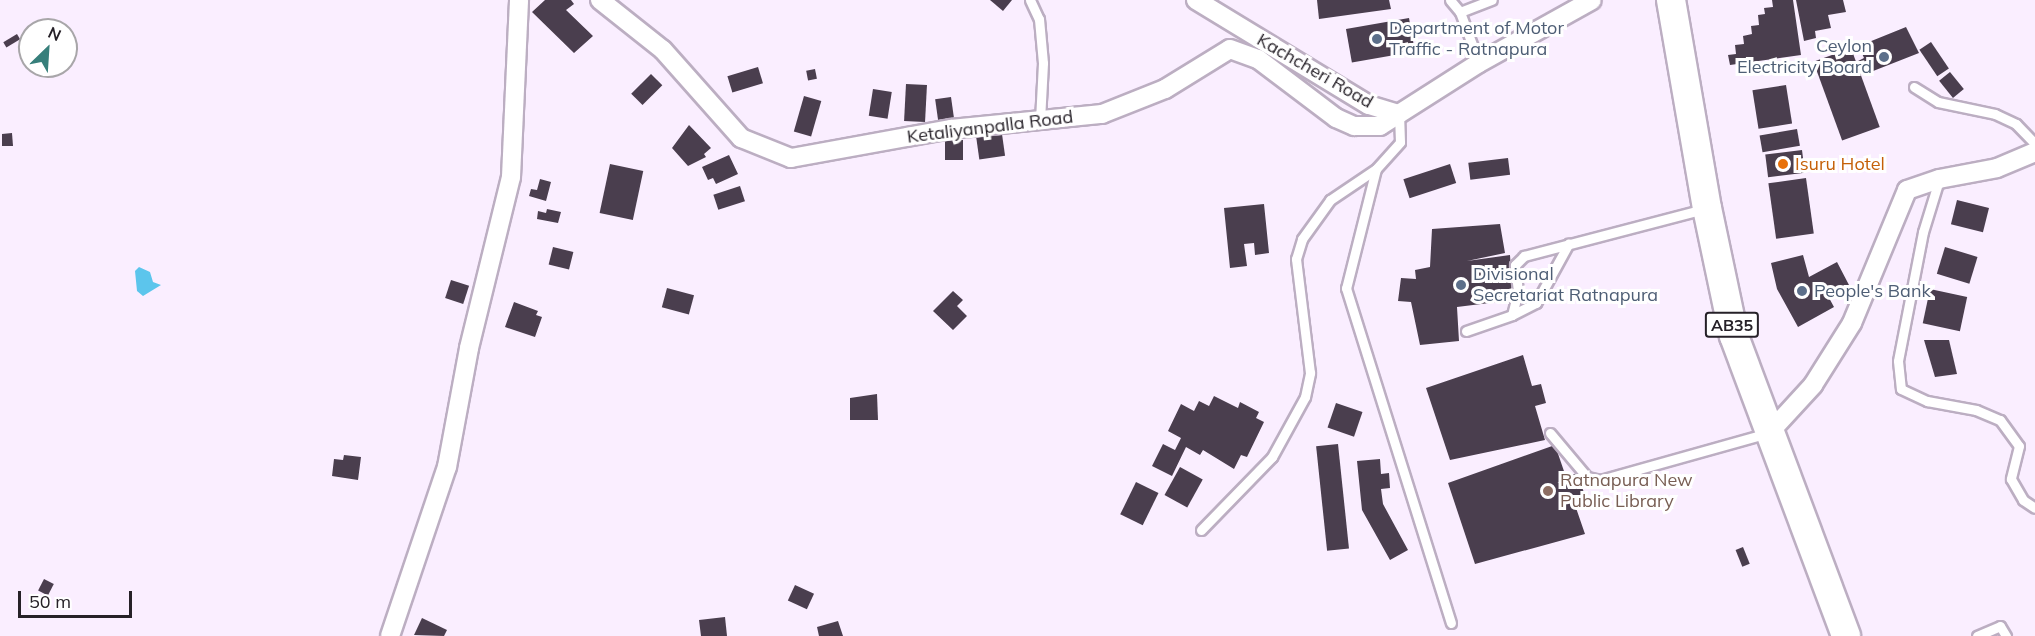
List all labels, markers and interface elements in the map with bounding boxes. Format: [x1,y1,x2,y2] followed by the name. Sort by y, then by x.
[18,18,78,78] north arrow
[1389,18,1564,60] place label: Department of Motor Traffic - Ratnapura
[45,22,64,45] text: N
[1253,29,1377,113] street label: Kachcheri Road
[1370,32,1384,46] marker: Department of Motor Traffic - Ratnapura
[1737,36,1872,78] place label: Ceylon Electricity Board
[1877,50,1891,64] marker: Ceylon Electricity Board
[906,106,1074,148] street label: Ketaliyanpalla Road
[1795,153,1885,175] place label: Isuru Hotel
[1776,157,1790,171] marker: Isuru Hotel
[1473,264,1658,306] place label: Divisional Secretariat Ratnapura
[1454,278,1468,292] marker: Divisional Secretariat Ratnapura
[1814,280,1931,302] place label: People's Bank
[1795,284,1809,298] marker: People's Bank
[1704,312,1760,338] road number: AB35
[1560,470,1693,512] place label: Ratnapura New Public Library
[1541,484,1555,498] marker: Ratnapura New Public Library
[21,579,135,617] scale bar
[29,590,71,613] text: 50 m

